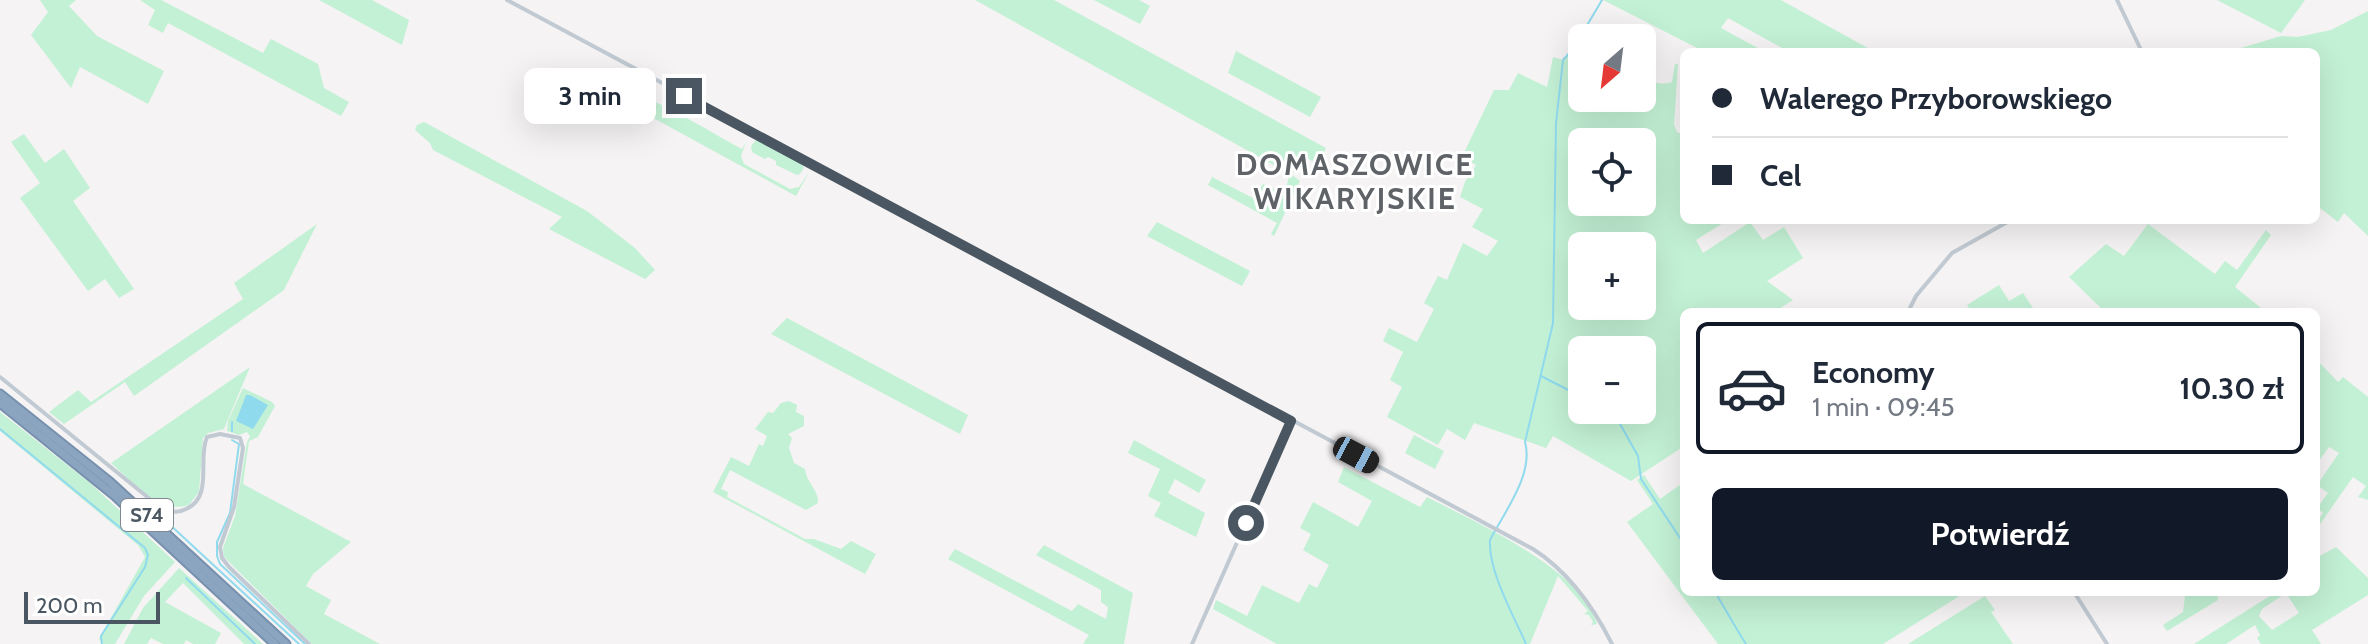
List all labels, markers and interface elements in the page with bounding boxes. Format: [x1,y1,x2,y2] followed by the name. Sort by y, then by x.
[1568,24,1656,112] north arrow
[1568,24,1656,424] map controls
[524,68,656,124] callout: 3 min
[666,78,702,114] route end
[558,80,622,112] text: 3 min
[1760,80,2112,117] text: Walerego Przyborowskiego
[1568,128,1656,216] button: locate
[1236,146,1474,217] district label: DOMASZOWICE WIKARYJSKIE
[1760,157,1801,194] text: Cel
[1568,232,1656,320] button: +
[1568,336,1656,424] button: −
[1716,352,1788,424] icon: car
[1812,354,1935,391] text: Economy
[2179,370,2284,407] text: 10.30 zł
[1812,391,1954,423] text: 1 min · 09:45
[1329,433,1383,477] car
[1712,488,2288,580] button: Potwierdź
[121,499,173,531] road number: S74
[1228,505,1264,541] route start
[24,588,160,624] scale bar
[36,592,102,619] text: 200 m

